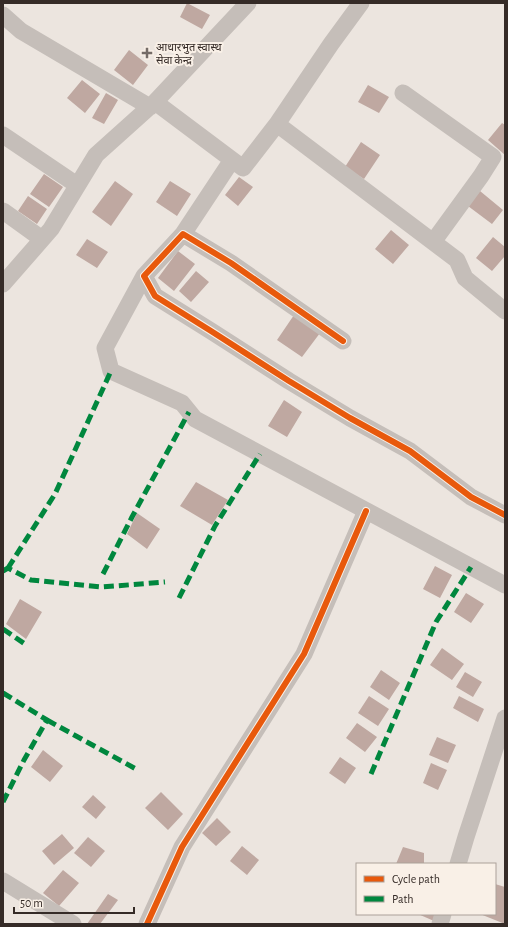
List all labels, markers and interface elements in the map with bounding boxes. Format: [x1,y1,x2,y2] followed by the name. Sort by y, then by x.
[156,42,222,66] place label: आधारभुत स्वास्थ सेवा केन्द्र
[141,47,153,59] marker: आधारभुत स्वास्थ सेवा केन्द्र
[356,863,496,915] legend
[392,873,440,886] text: Cycle path
[14,889,134,915] scale bar
[392,893,414,905] text: Path
[20,897,43,909] text: 50 m

